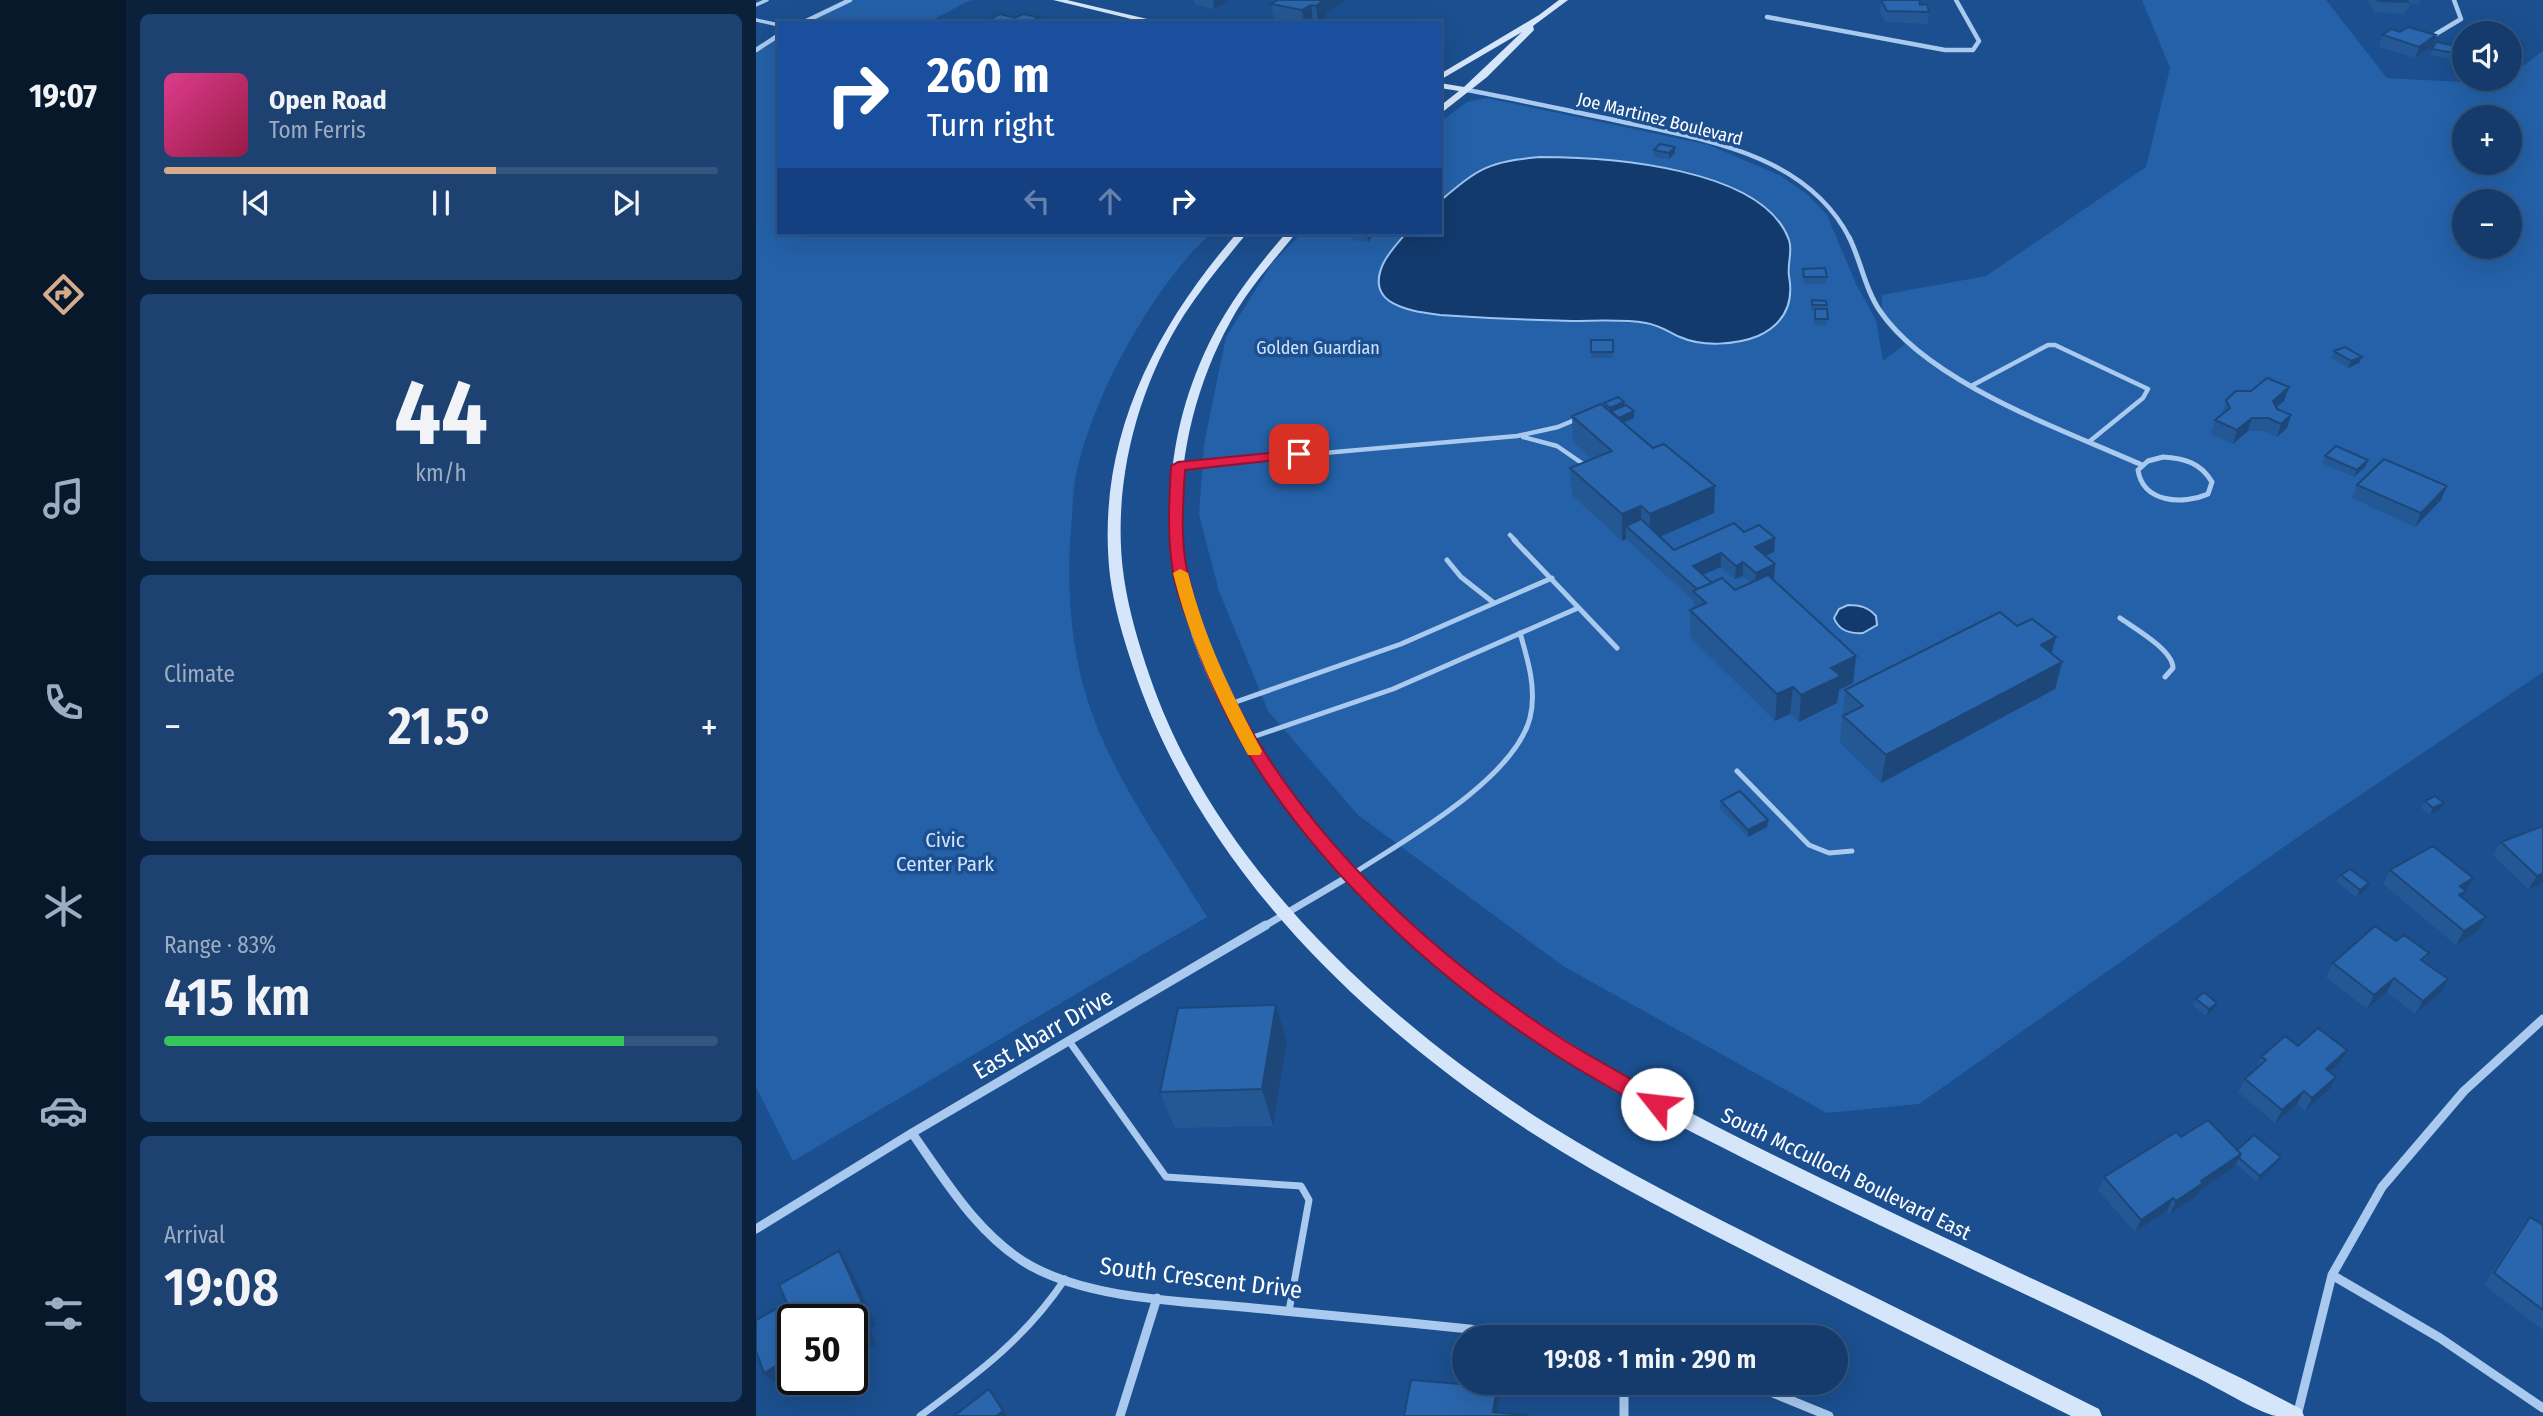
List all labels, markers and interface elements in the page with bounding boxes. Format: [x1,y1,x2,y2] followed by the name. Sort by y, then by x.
[2452,21,2522,259] map controls
[2452,21,2522,91] button: sound
[927,46,1050,105] text: 260 m
[812,49,903,140] icon: right
[29,77,97,115] text: 19:07
[269,85,387,116] text: Open Road
[1575,88,1745,150] street label: Joe Martinez Boulevard
[2452,105,2522,175] button: +
[927,106,1054,144] text: Turn right
[269,116,366,144] text: Tom Ferris
[1018,182,1056,220] icon: left
[1091,182,1129,220] icon: ahead
[1164,182,1202,220] icon: right
[237,184,275,222] icon: previous
[422,184,460,222] icon: pause
[607,184,645,222] icon: next
[2452,189,2522,259] button: −
[39,270,88,319] icon: directions
[1256,337,1380,359] park label: Golden Guardian
[394,359,488,468] text: 44
[1269,424,1329,484] pin
[1280,435,1318,473] icon: arrive
[415,459,467,487] text: km/h
[39,474,88,523] icon: music
[164,660,235,688] text: Climate
[39,678,88,727] icon: phone
[388,695,494,758] text: 21.5°
[164,704,181,750] text: −
[701,704,718,750] text: +
[896,827,994,877] park label: Civic Center Park
[39,882,88,931] icon: climate
[164,931,276,959] text: Range · 83%
[164,966,311,1029] text: 415 km
[968,983,1118,1085] street label: East Abarr Drive
[1620,1067,1694,1141] position arrow
[39,1086,88,1135] icon: car
[1717,1102,1975,1246] street label: South McCulloch Boulevard East
[164,1221,225,1249] text: Arrival
[1098,1252,1304,1304] street label: South Crescent Drive
[164,1256,279,1319] text: 19:08
[39,1289,88,1338] icon: filters
[777,1304,868,1395] speed limit sign: 50
[1544,1344,1756,1375] text: 19:08 · 1 min · 290 m

